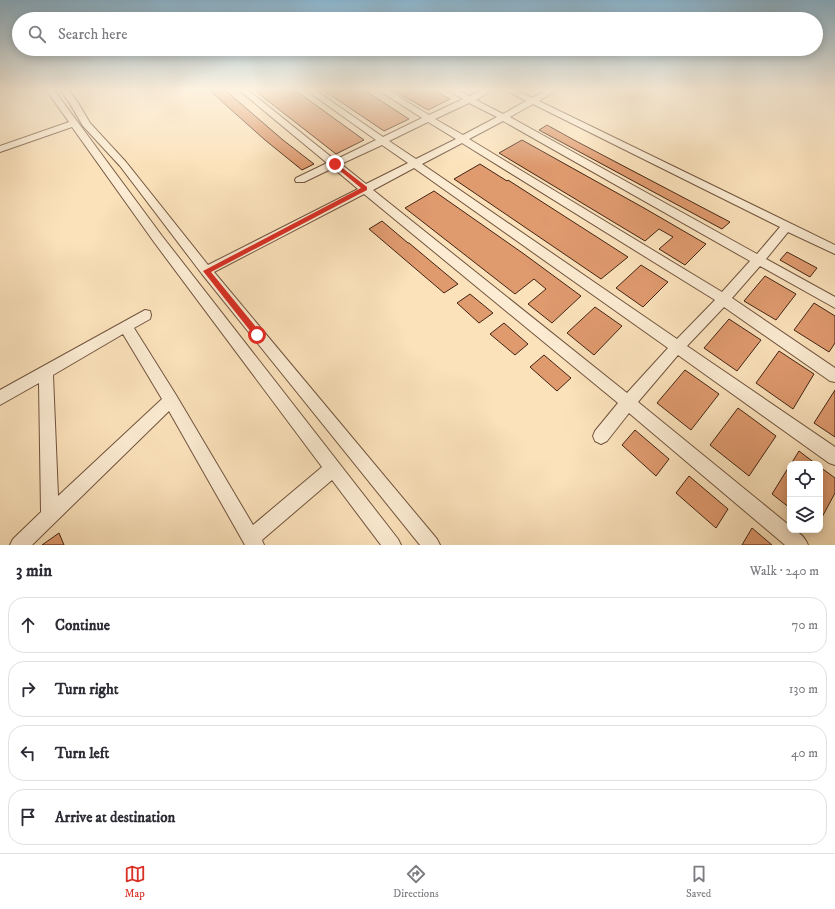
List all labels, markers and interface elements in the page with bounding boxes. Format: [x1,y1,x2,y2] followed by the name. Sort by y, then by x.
[12,12,823,56] search box
[26,23,48,45] icon: search
[58,25,127,44] text: Search here
[326,155,344,173] route end
[248,326,266,344] route start
[787,461,823,533] map controls
[787,461,823,497] button: locate
[787,497,823,533] button: layers
[16,560,52,582] text: 3 min
[750,563,819,579] text: Walk · 240 m
[17,614,39,636] icon: ahead
[55,616,110,635] text: Continue
[792,617,818,633] text: 70 m
[17,678,39,700] icon: right
[55,680,118,699] text: Turn right
[789,681,818,697] text: 130 m
[17,742,39,764] icon: left
[55,744,109,763] text: Turn left
[791,745,818,761] text: 40 m
[17,806,39,828] icon: arrive
[55,808,175,827] text: Arrive at destination
[124,863,146,901] tab: Map
[393,863,439,901] tab: Directions
[686,863,711,901] tab: Saved

